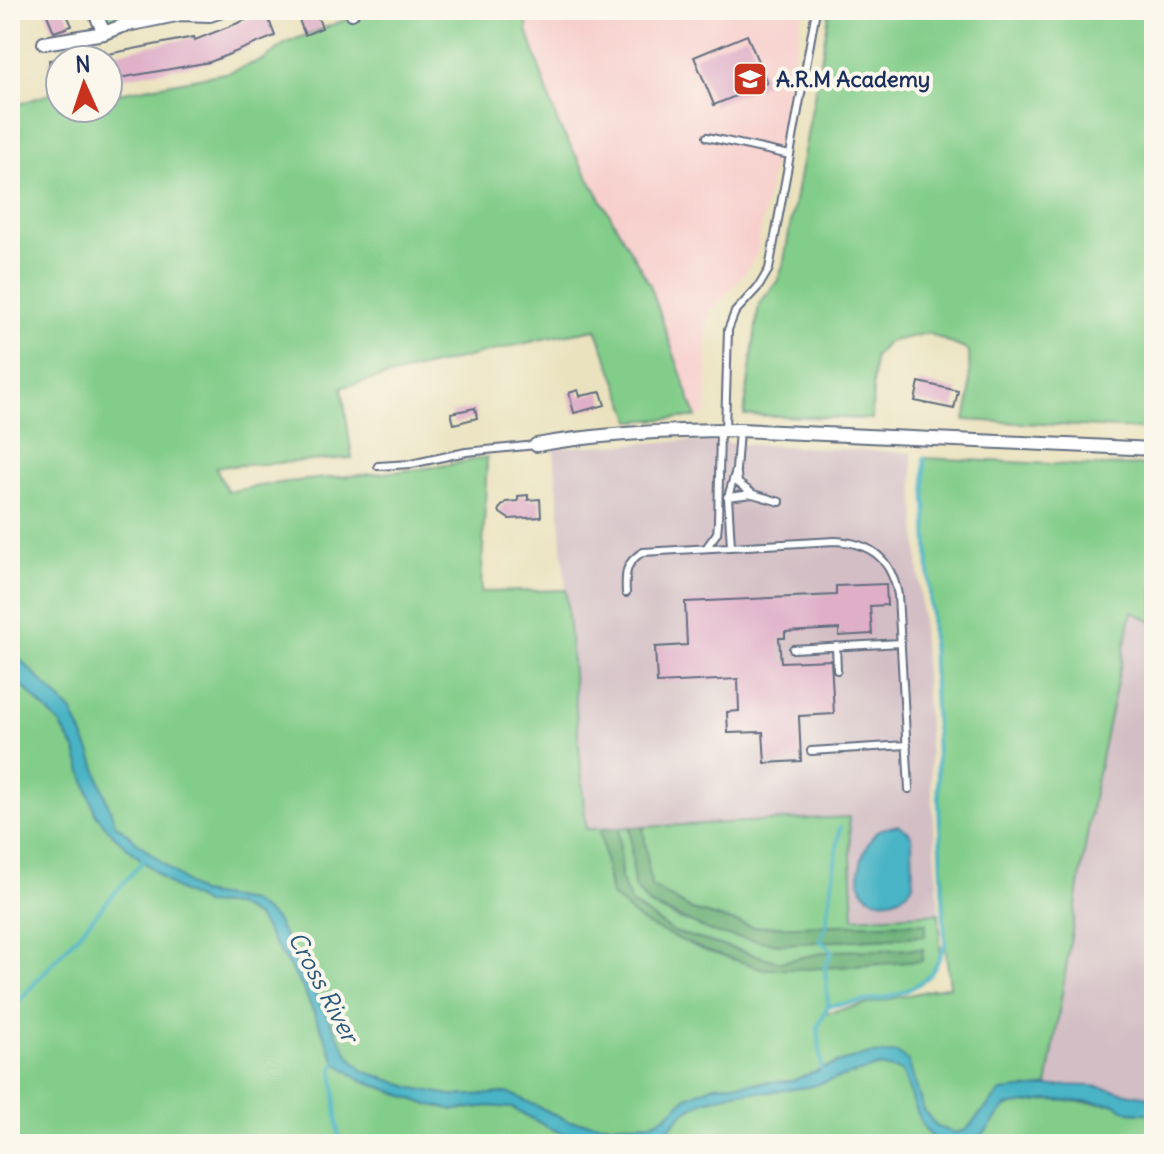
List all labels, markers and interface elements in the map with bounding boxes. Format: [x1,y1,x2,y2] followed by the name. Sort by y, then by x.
[44,44,124,124] north arrow
[75,50,91,78] text: N
[731,60,769,98] school or university icon: A.R.M Academy
[776,65,930,93] place label: A.R.M Academy
[282,926,367,1050] water label: Cross River

